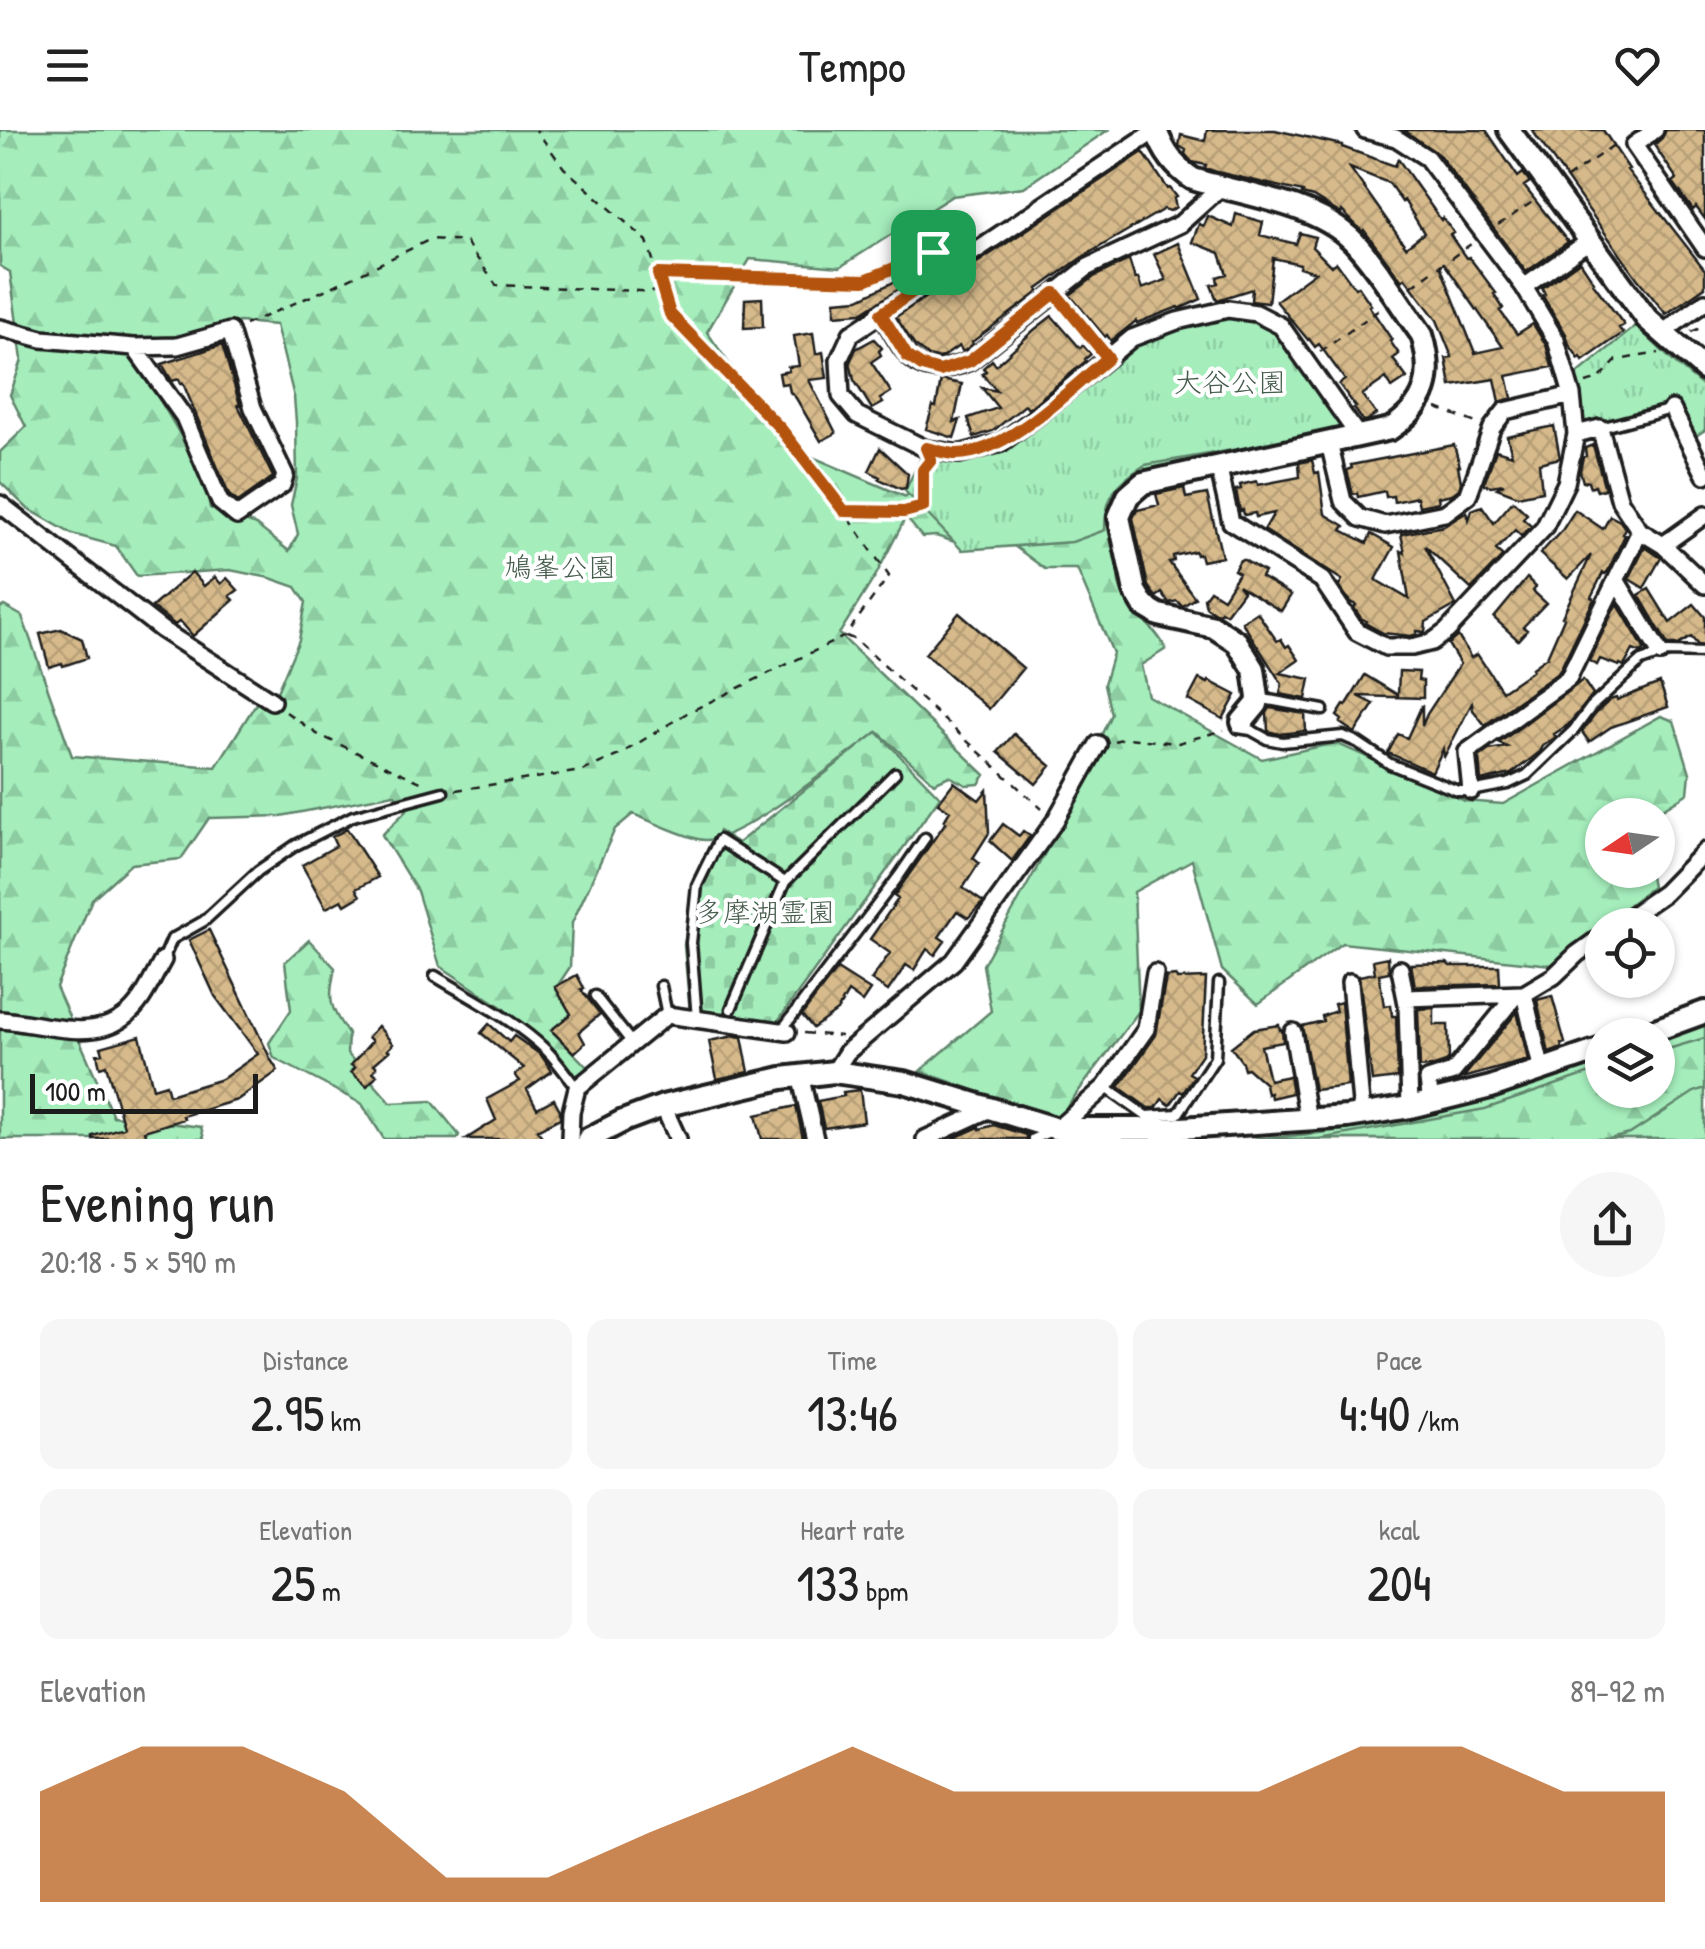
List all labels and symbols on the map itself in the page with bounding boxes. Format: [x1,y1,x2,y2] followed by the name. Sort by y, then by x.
[891,210,976,295] pin
[1174,363,1286,401] park label: 大谷公園
[504,548,616,586] park label: 鳩峯公園
[1585,798,1675,888] north arrow
[695,893,835,931] park label: 多摩湖霊園
[30,1069,258,1114] scale bar

